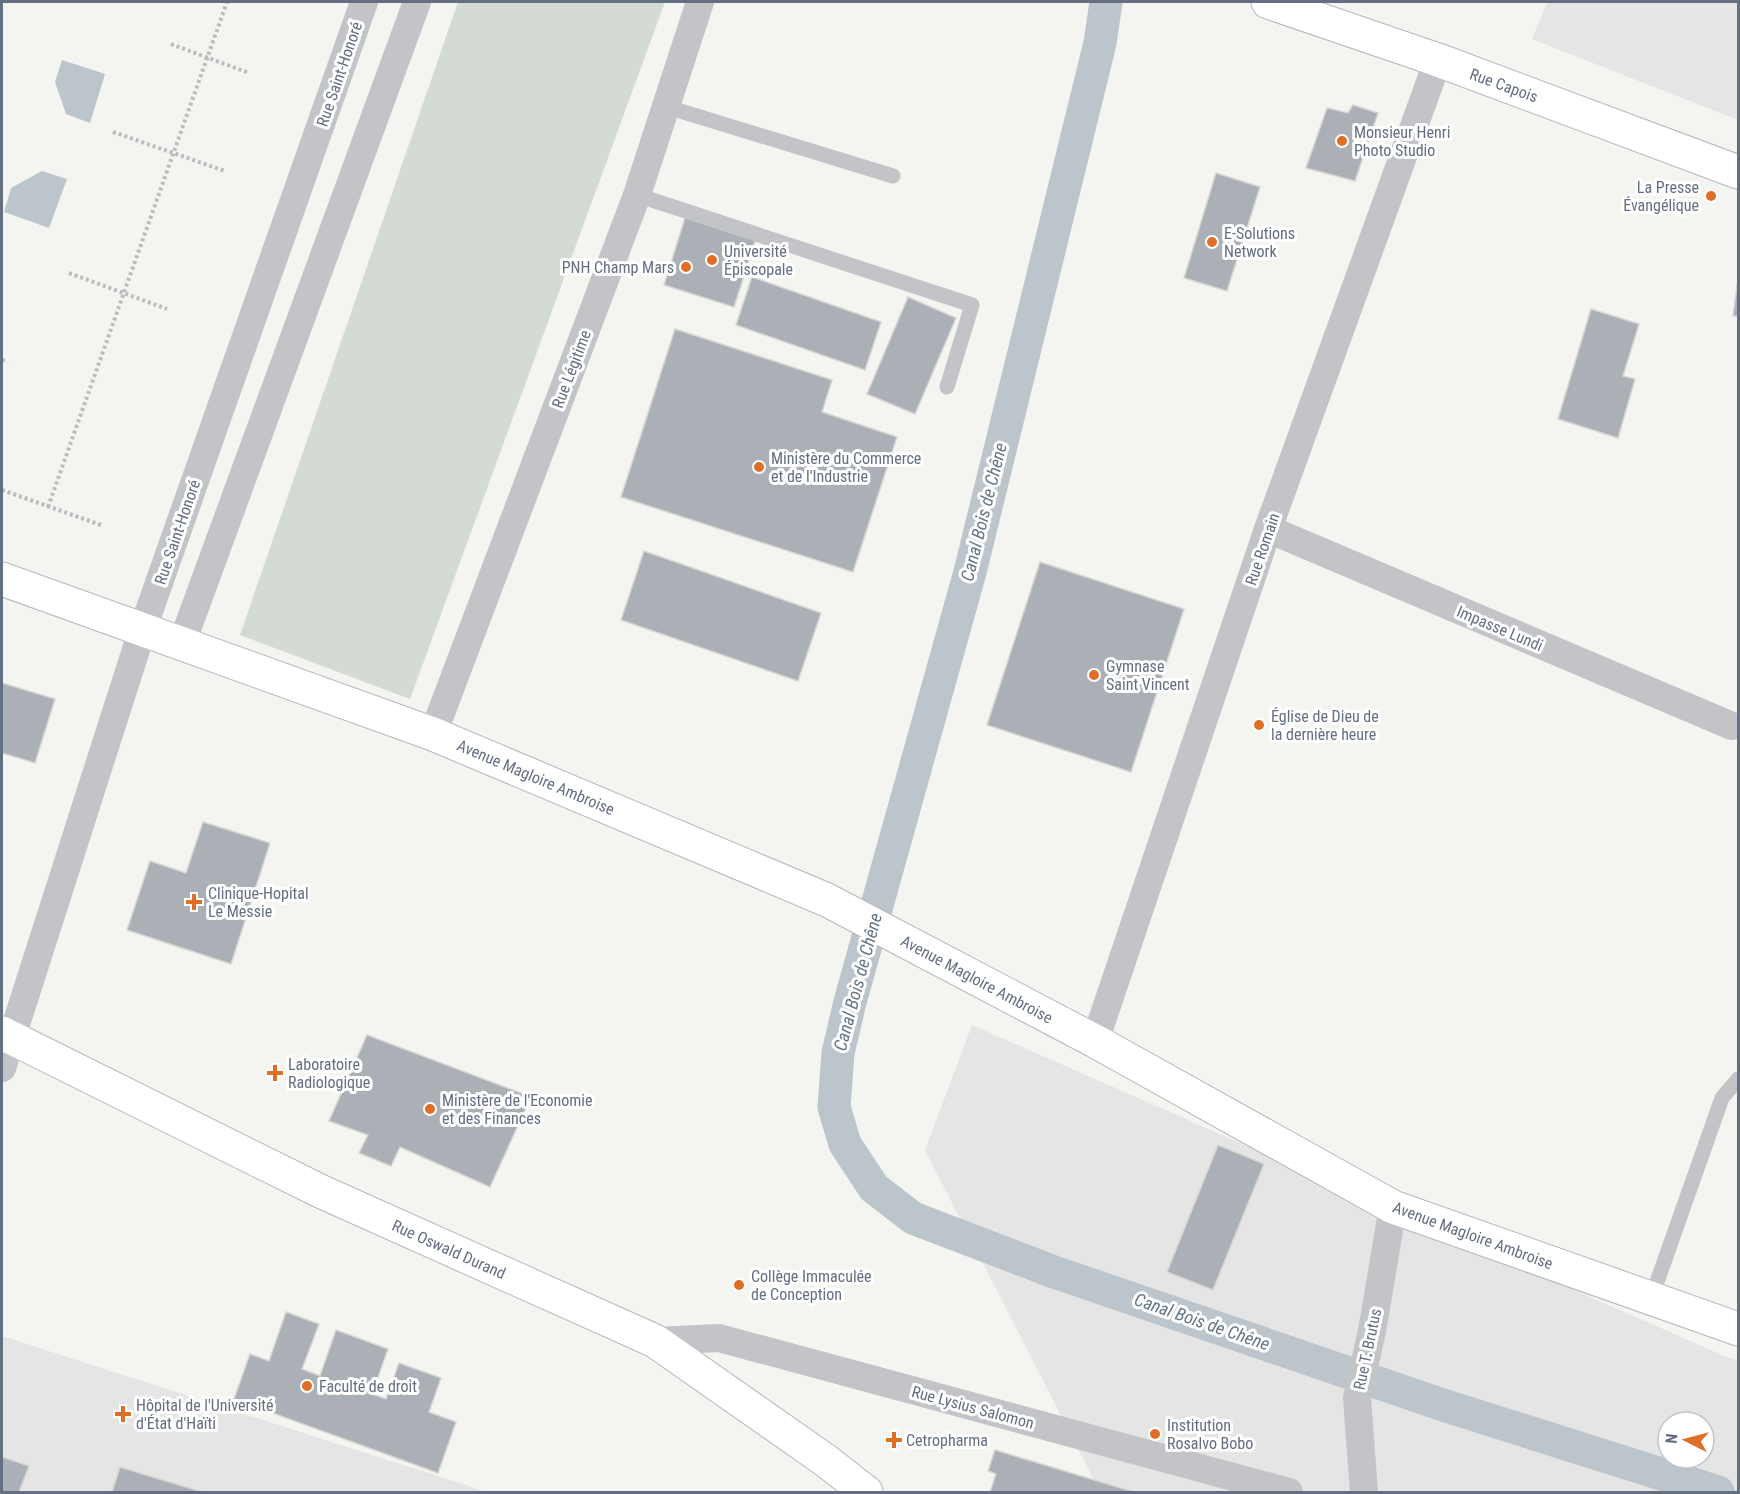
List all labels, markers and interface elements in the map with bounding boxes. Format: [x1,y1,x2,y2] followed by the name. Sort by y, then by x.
[313,19,366,129] street label: Rue Saint-Honoré
[1467,64,1540,107] street label: Rue Capois
[1354,123,1450,160] place label: Monsieur Henri Photo Studio
[1335,134,1349,148] marker: Monsieur Henri Photo Studio
[1623,178,1699,215] place label: La Presse Évangélique
[1704,189,1718,203] marker: La Presse Évangélique
[1224,224,1295,261] place label: E-Solutions Network
[1205,235,1219,249] marker: E-Solutions Network
[724,242,793,279] place label: Université Épiscopale
[705,253,719,267] marker: Université Épiscopale
[562,258,674,277] place label: PNH Champ Mars
[679,260,693,274] marker: PNH Champ Mars
[548,327,595,411] street label: Rue Légitime
[956,441,1011,583] water label: Canal Bois de Chêne
[771,449,921,486] place label: Ministère du Commerce et de l'Industrie
[752,460,766,474] marker: Ministère du Commerce et de l'Industrie
[151,477,204,587] street label: Rue Saint-Honoré
[1241,511,1284,588] street label: Rue Romain
[1454,602,1546,655] street label: Impasse Lundi
[1106,657,1190,694] place label: Gymnase Saint Vincent
[1087,668,1101,682] marker: Gymnase Saint Vincent
[1271,707,1379,744] place label: Église de Dieu de la dernière heure
[1252,718,1266,732] marker: Église de Dieu de la dernière heure
[454,736,617,819] street label: Avenue Magloire Ambroise
[208,884,309,921] place label: Clinique-Hopital Le Messie
[185,893,203,911] marker: Clinique-Hopital Le Messie
[829,911,886,1053] water label: Canal Bois de Chêne
[898,931,1056,1028] street label: Avenue Magloire Ambroise
[288,1055,370,1092] place label: Laboratoire Radiologique
[266,1064,284,1082] marker: Laboratoire Radiologique
[442,1091,592,1128] place label: Ministère de l'Economie et des Finances
[423,1102,437,1116] marker: Ministère de l'Economie et des Finances
[1390,1198,1555,1273] street label: Avenue Magloire Ambroise
[389,1216,509,1283] street label: Rue Oswald Durand
[751,1267,872,1304] place label: Collège Immaculée de Conception
[732,1278,746,1292] marker: Collège Immaculée de Conception
[1132,1289,1273,1355] water label: Canal Bois de Chêne
[1350,1307,1385,1392] street label: Rue T. Brutus
[319,1377,417,1396] place label: Faculté de droit
[300,1379,314,1393] marker: Faculté de droit
[910,1382,1036,1433] street label: Rue Lysius Salomon
[136,1396,274,1433] place label: Hôpital de l'Université d'État d'Haïti
[114,1405,132,1423] marker: Hôpital de l'Université d'État d'Haïti
[1656,1410,1716,1470] north arrow
[1167,1416,1253,1453] place label: Institution Rosalvo Bobo
[1148,1427,1162,1441] marker: Institution Rosalvo Bobo
[906,1431,988,1450] place label: Cetropharma
[887,1433,901,1447] marker: Cetropharma
[1662,1433,1682,1444] text: N

